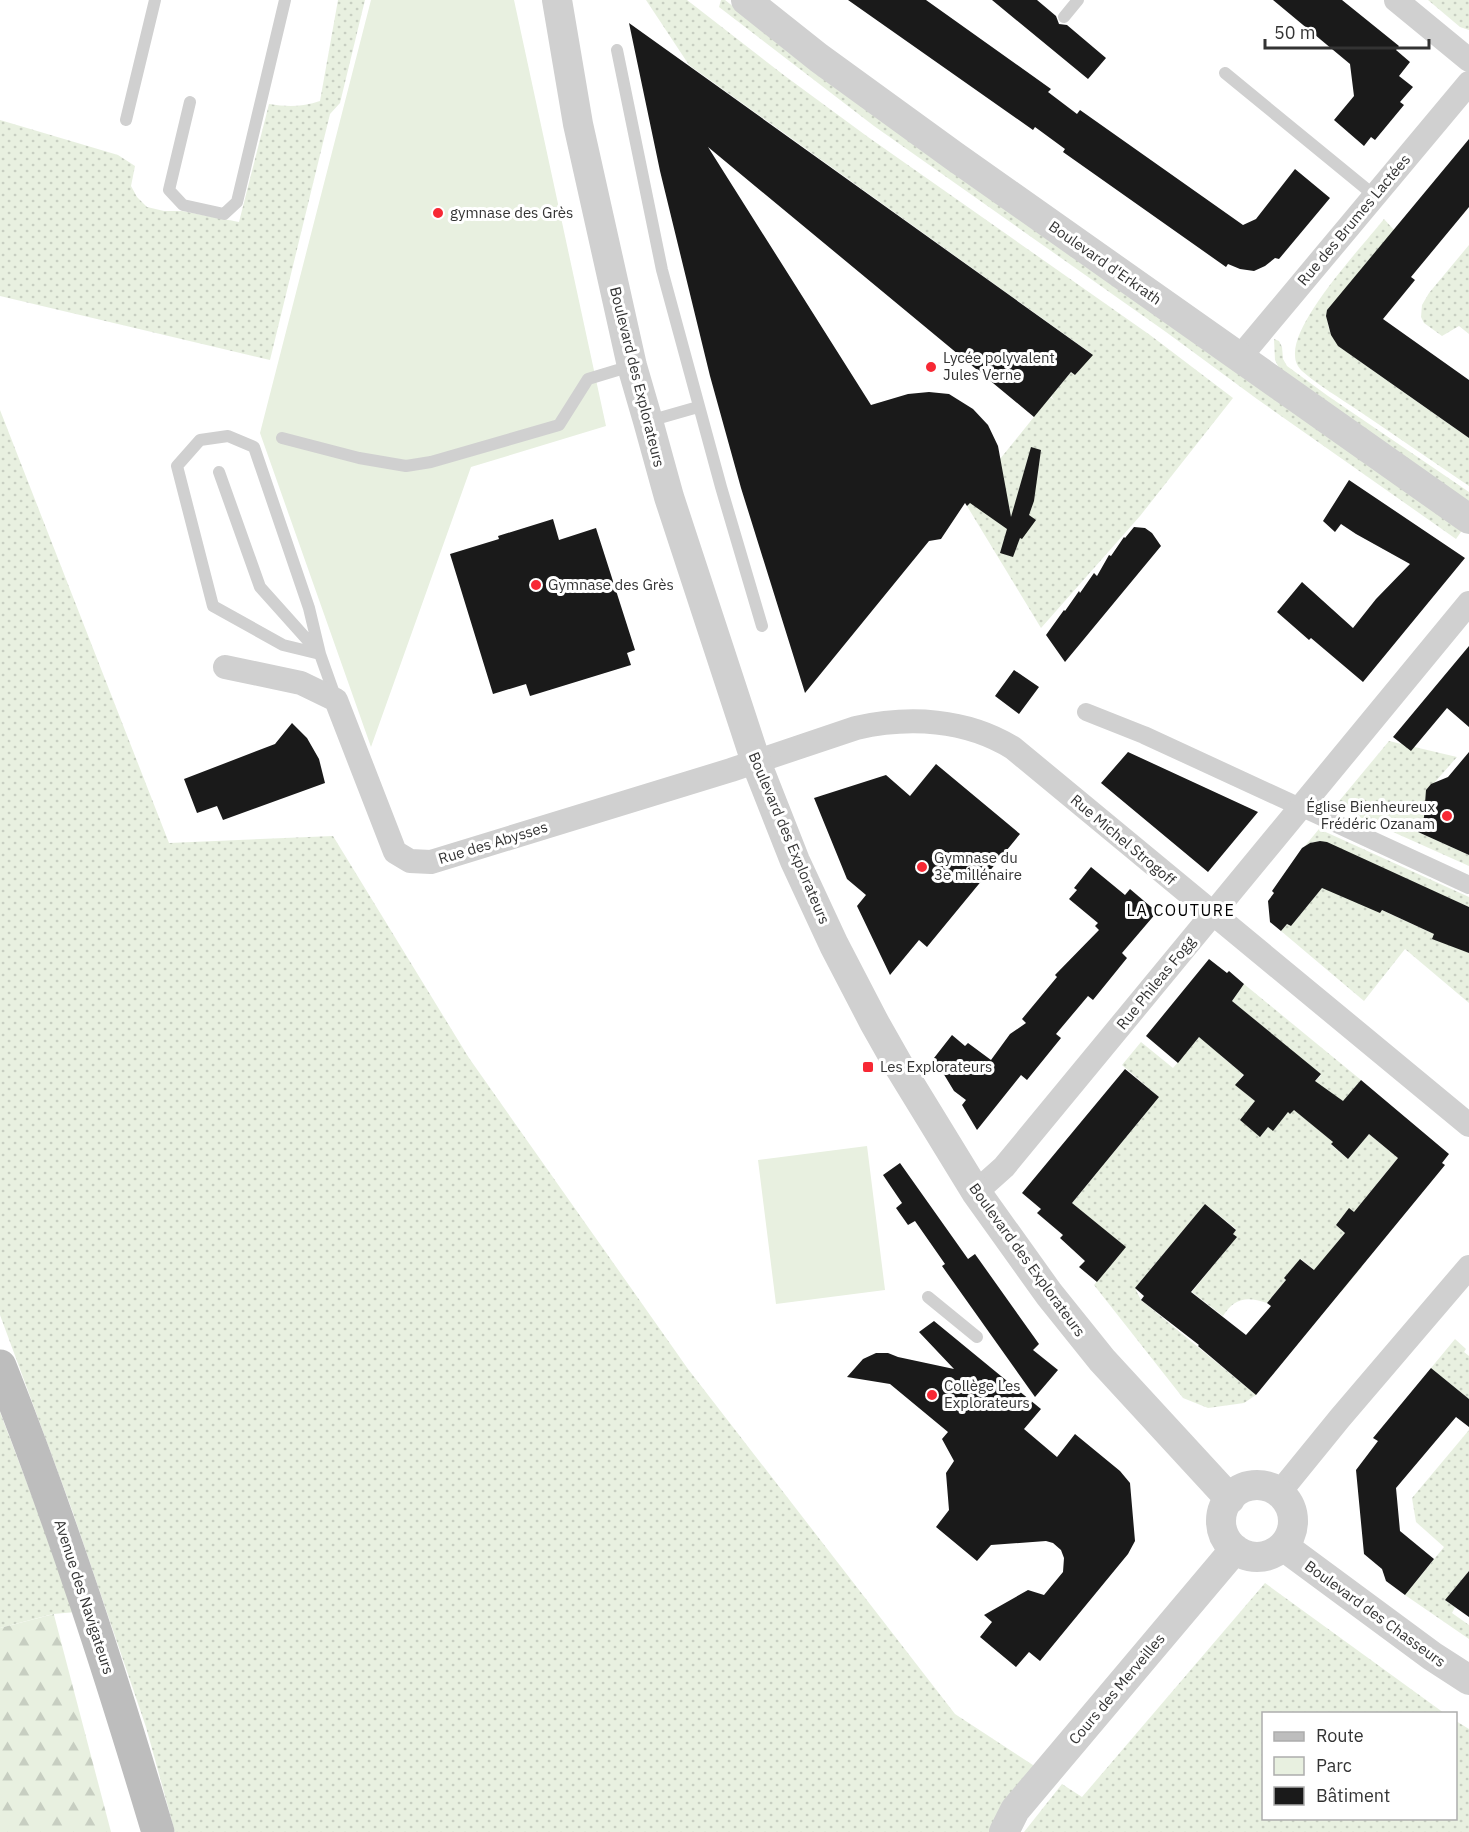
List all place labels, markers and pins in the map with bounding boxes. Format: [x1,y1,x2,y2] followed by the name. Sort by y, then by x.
[450,203,573,222] place label: gymnase des Grès
[431,206,445,220] marker: gymnase des Grès
[943,348,1055,384] place label: Lycée polyvalent Jules Verne
[924,360,938,374] marker: Lycée polyvalent Jules Verne
[548,575,674,594] place label: Gymnase des Grès
[529,578,543,592] marker: Gymnase des Grès
[1306,797,1435,833] place label: Église Bienheureux Frédéric Ozanam
[1440,809,1454,823] marker: Église Bienheureux Frédéric Ozanam
[934,848,1022,884] place label: Gymnase du 3e millénaire
[915,860,929,874] marker: Gymnase du 3e millénaire
[880,1057,992,1076] place label: Les Explorateurs
[861,1060,875,1074] marker: Les Explorateurs
[944,1376,1030,1412] place label: Collège Les Explorateurs
[925,1388,939,1402] marker: Collège Les Explorateurs

